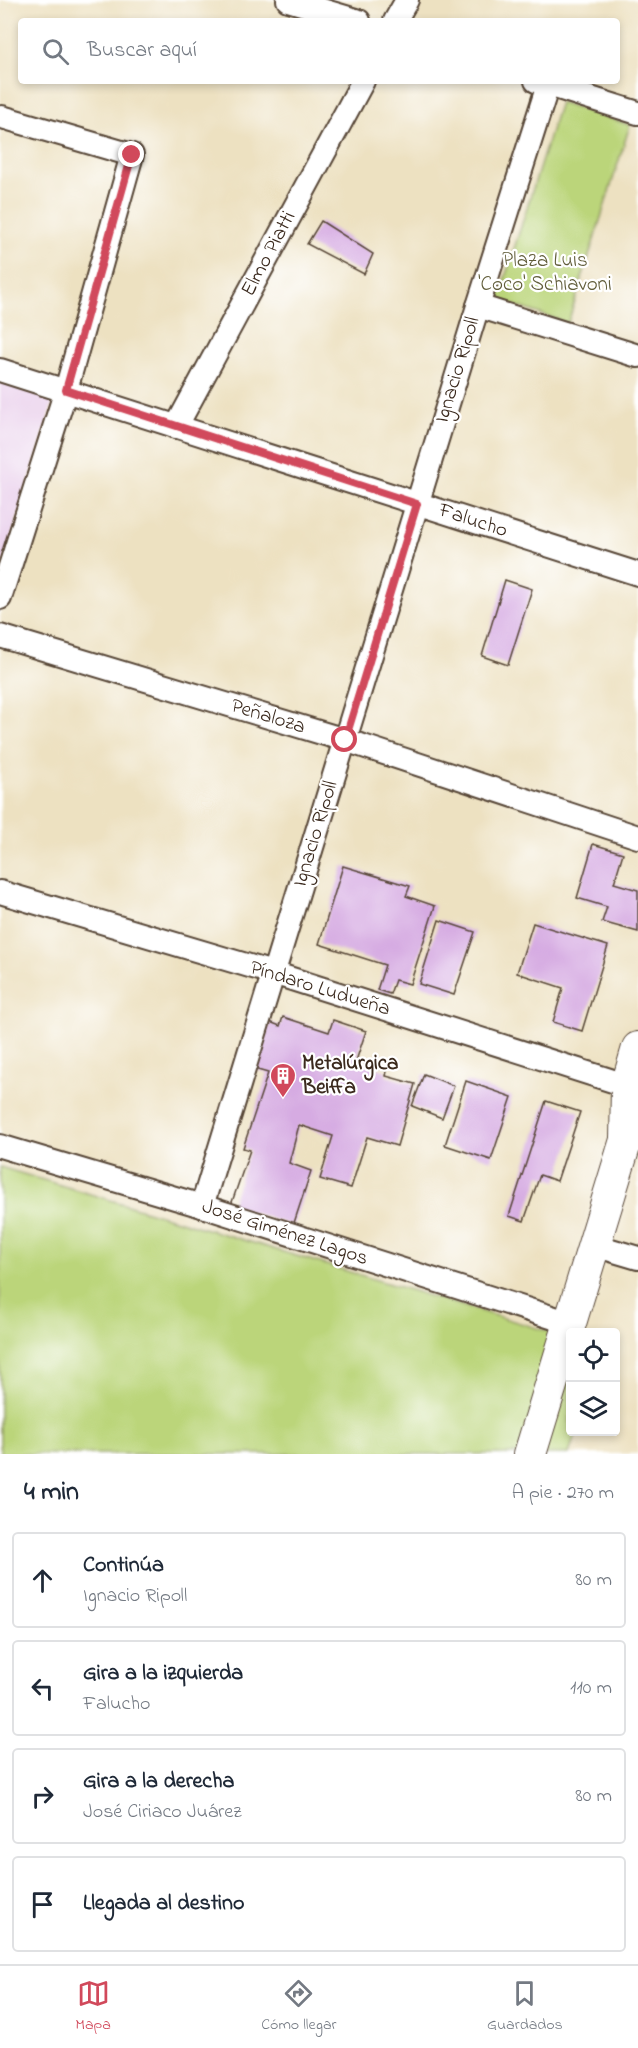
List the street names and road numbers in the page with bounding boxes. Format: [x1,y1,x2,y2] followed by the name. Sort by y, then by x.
[234,206,304,302] street label: Elmo Piatti
[428,313,490,427] street label: Ignacio Ripoll
[434,496,511,546] street label: Falucho
[227,691,309,743] street label: Peñaloza
[286,777,348,891] street label: Ignacio Ripoll
[246,953,394,1025] street label: Píndaro Ludueña
[197,1192,372,1276] street label: José Giménez Lagos

